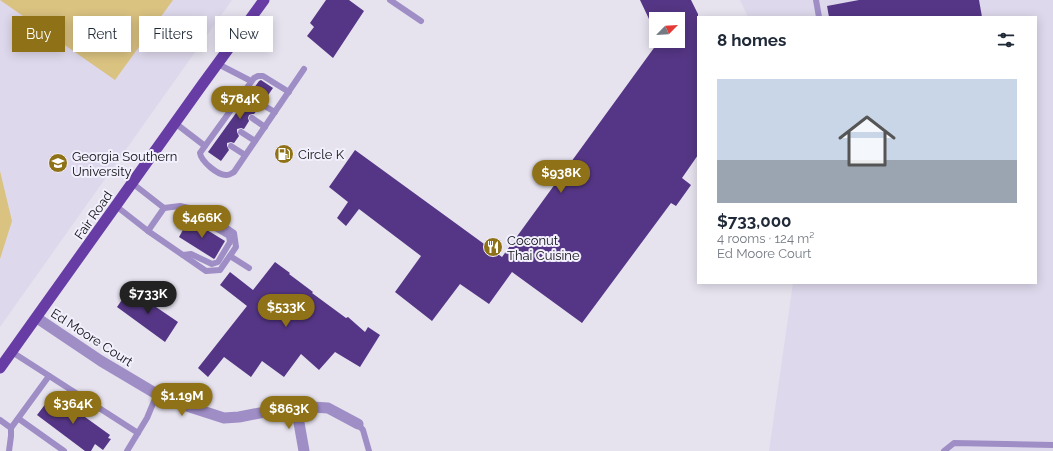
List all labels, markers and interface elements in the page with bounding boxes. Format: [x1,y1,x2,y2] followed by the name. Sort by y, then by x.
[649,12,685,48] north arrow
[649,12,685,48] map controls
[12,16,65,52] chip: Buy
[73,16,131,52] chip: Rent
[139,16,207,52] chip: Filters
[215,16,273,52] chip: New
[995,29,1017,51] icon: filters
[717,30,786,50] text: 8 homes
[212,86,268,120] pin: $784K
[220,91,260,106] text: $784K
[831,105,903,177] icon: home
[273,143,295,165] fuel station icon: Circle K
[298,147,345,162] place label: Circle K
[72,149,177,179] place label: Georgia Southern University
[47,152,69,174] school or university icon: Georgia Southern University
[533,160,589,194] pin: $938K
[541,165,581,180] text: $938K
[71,188,115,242] street label: Fair Road
[174,205,230,239] pin: $466K
[182,210,222,225] text: $466K
[717,211,792,231] text: $733,000
[717,231,814,246] text: 4 rooms · 124 m²
[507,233,580,263] place label: Coconut Thai Cuisine
[482,236,504,258] restaurant icon: Coconut Thai Cuisine
[717,246,811,261] text: Ed Moore Court
[120,281,176,315] pin: $733K
[129,286,167,301] text: $733K
[258,294,314,328] pin: $533K
[267,299,305,314] text: $533K
[48,305,136,370] street label: Ed Moore Court
[149,383,215,417] pin: $1.19M
[161,388,203,403] text: $1.19M
[45,391,101,425] pin: $364K
[53,396,93,411] text: $364K
[261,396,317,430] pin: $863K
[269,401,309,416] text: $863K

